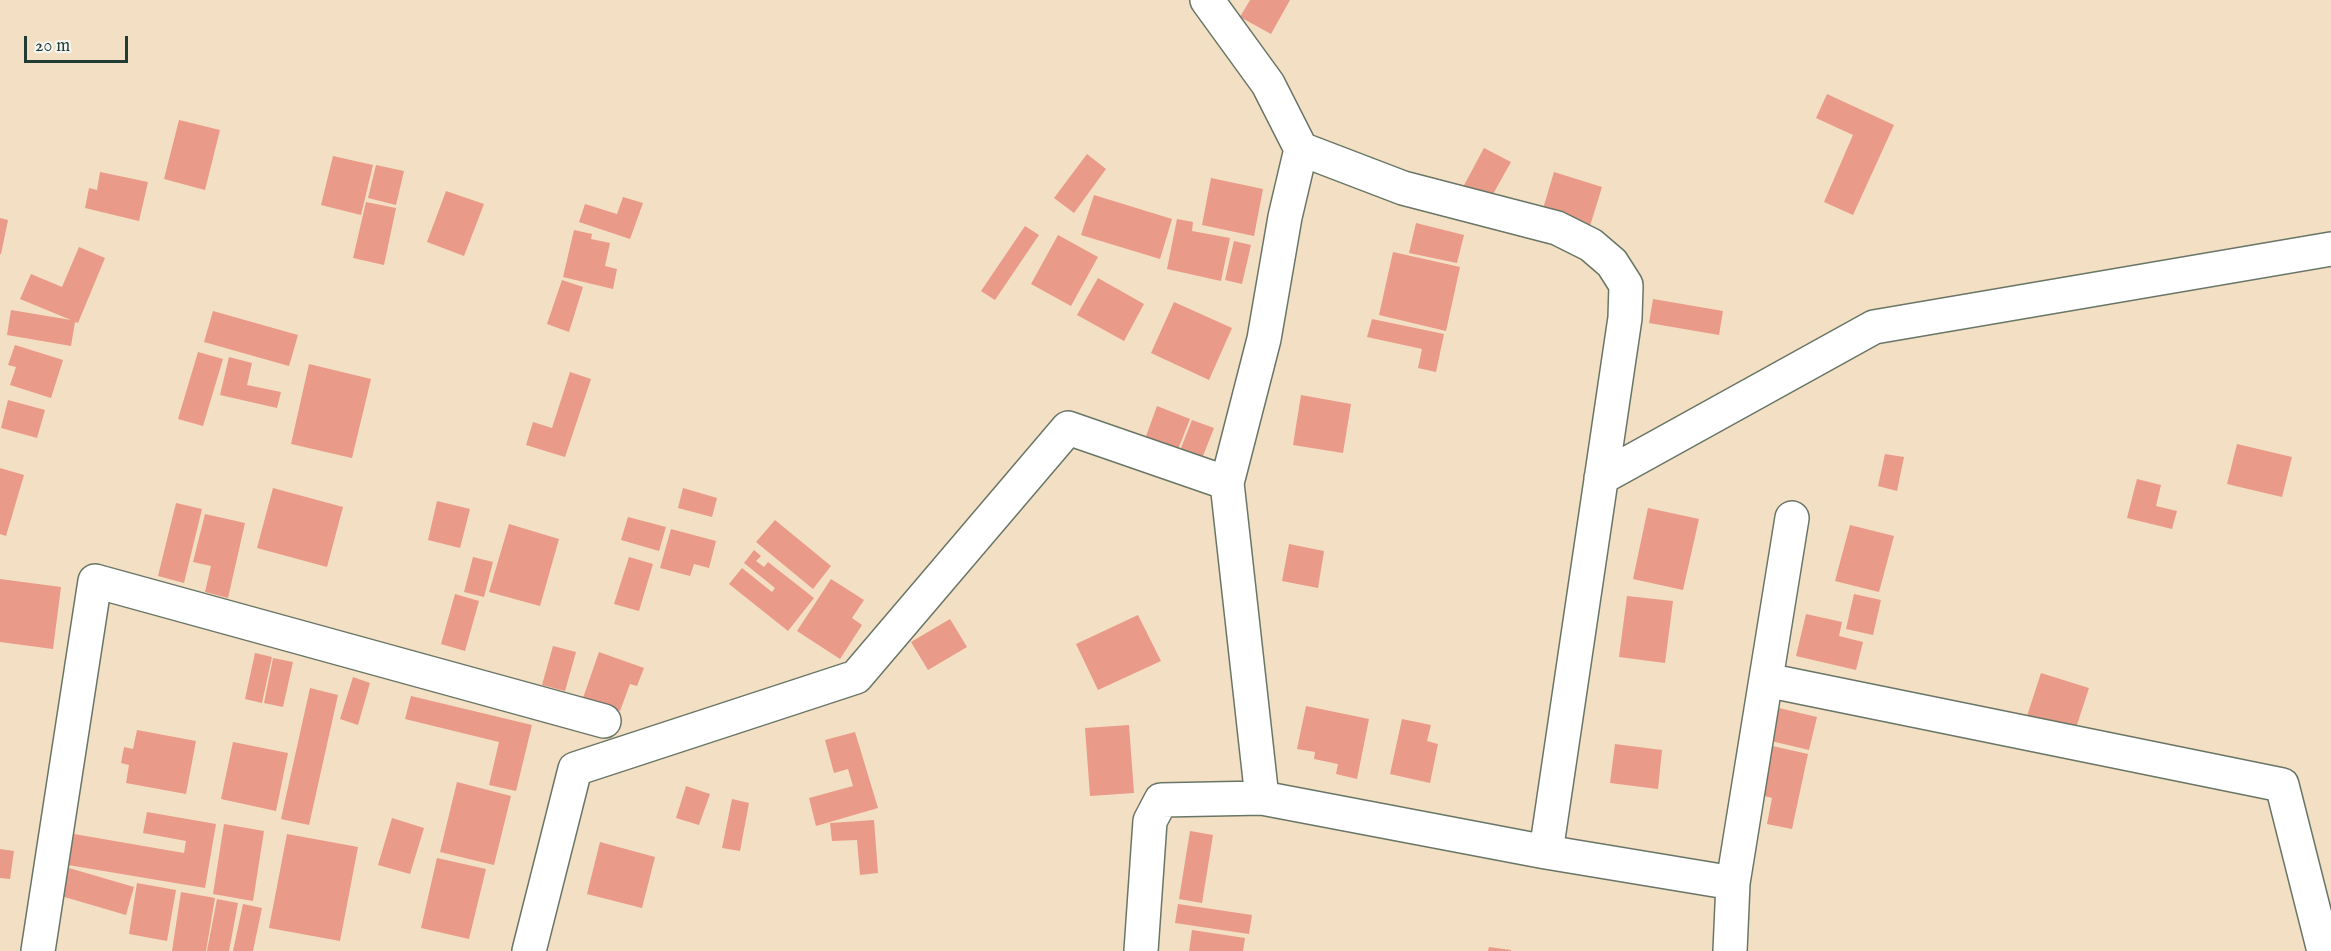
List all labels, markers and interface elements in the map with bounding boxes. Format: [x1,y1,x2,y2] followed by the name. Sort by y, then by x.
[27,24,130,62] scale bar
[35,35,70,58] text: 20 m

